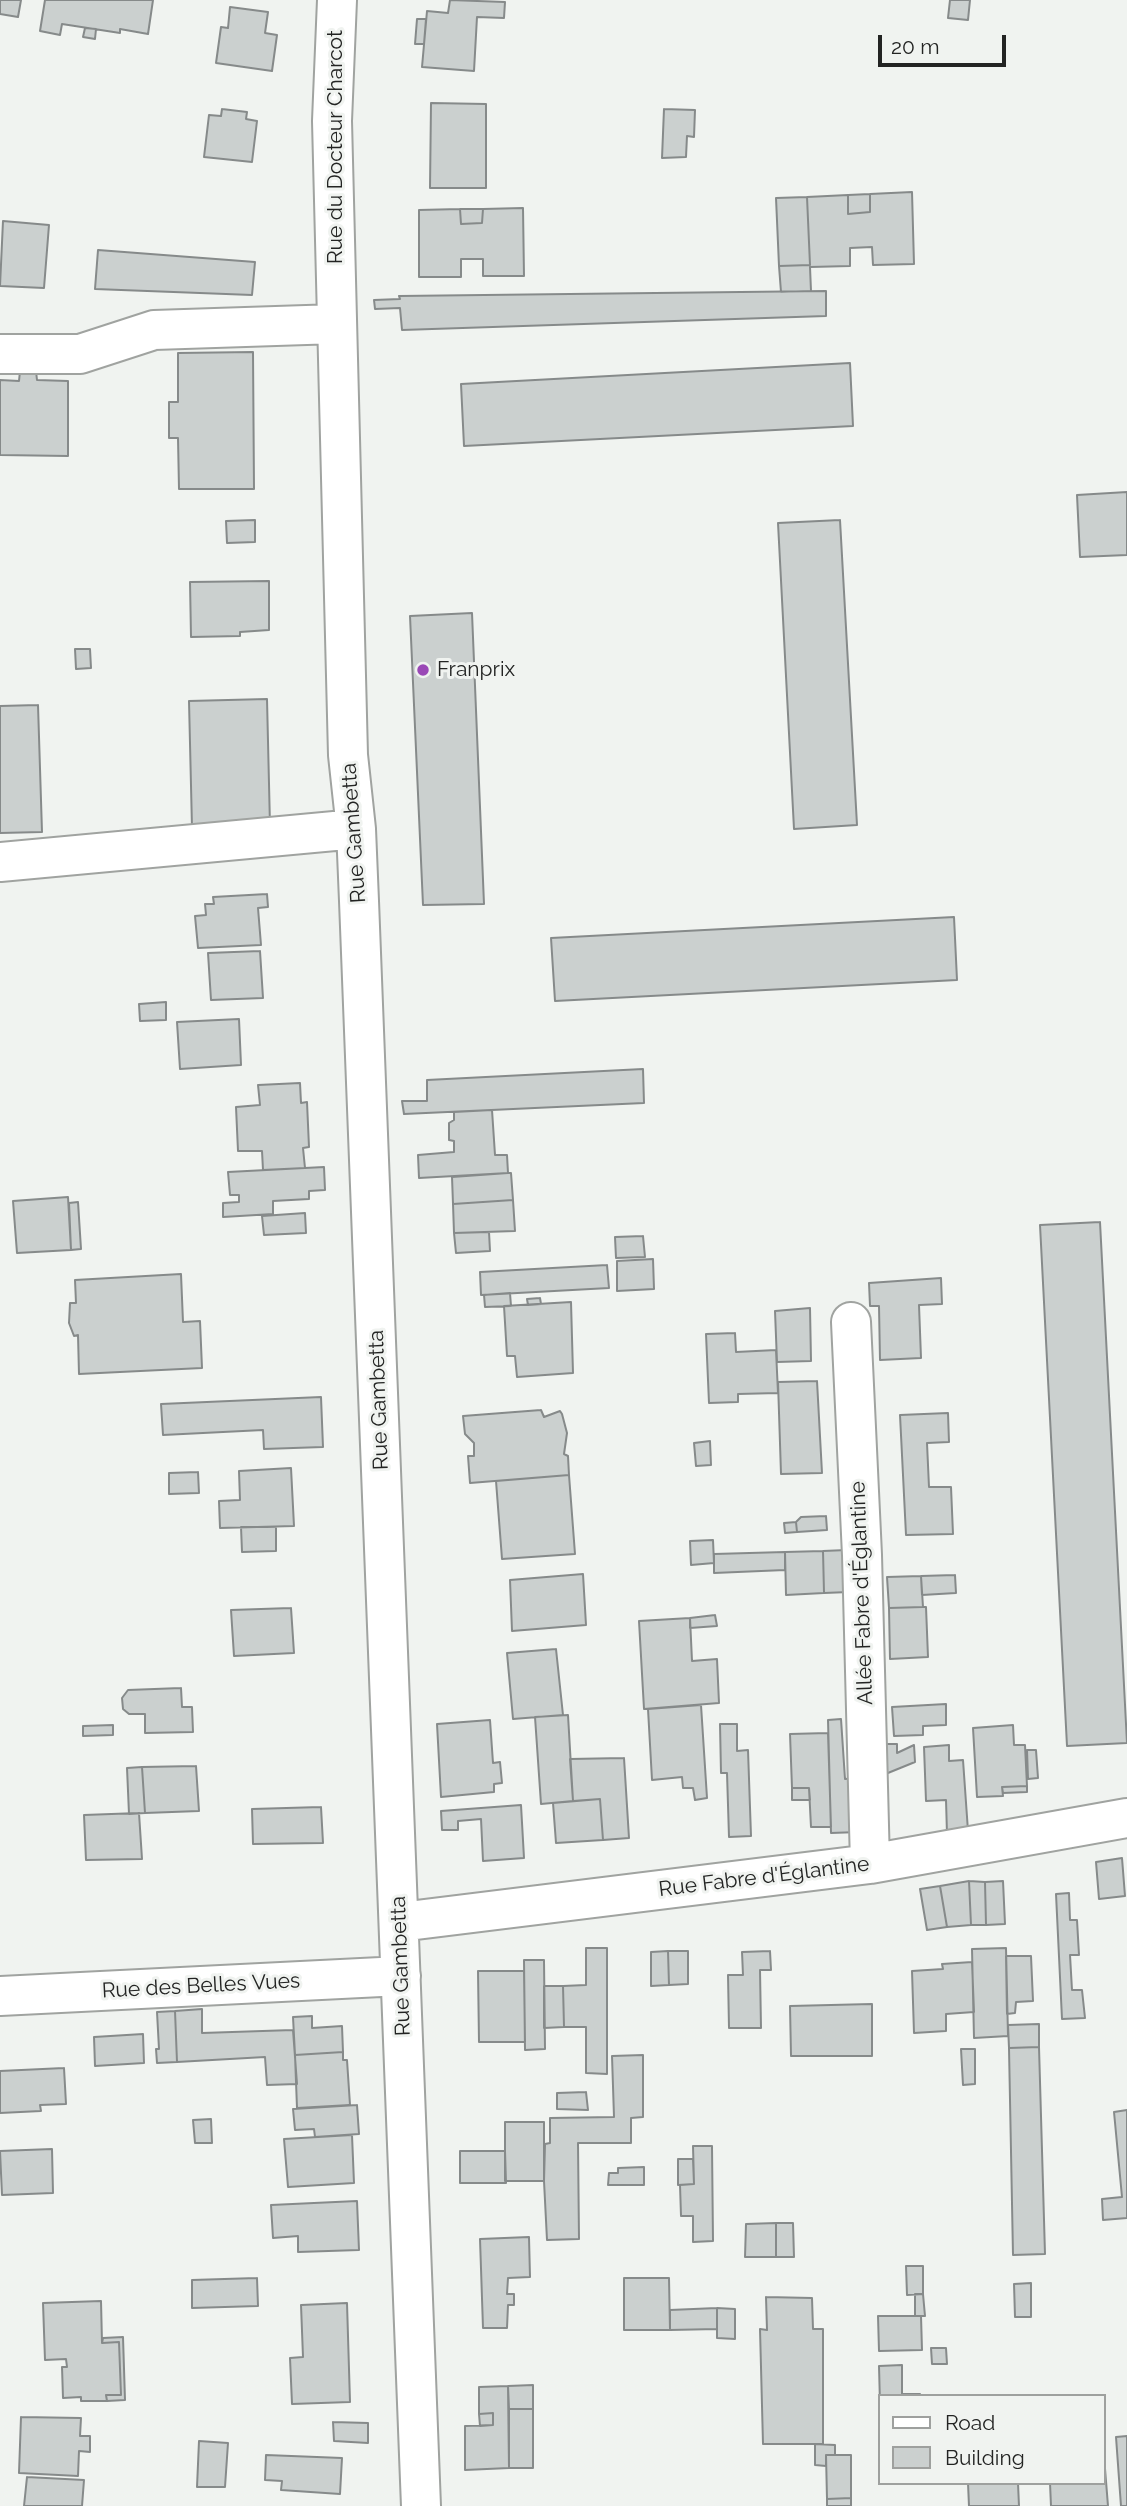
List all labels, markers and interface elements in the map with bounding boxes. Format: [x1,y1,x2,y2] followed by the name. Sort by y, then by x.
[882,21,1010,65] scale bar
[323,30,349,264] street label: Rue du Docteur Charcot
[891,34,939,59] text: 20 m
[437,657,515,683] place label: Franprix
[415,662,431,678] marker: Franprix
[337,762,371,904] street label: Rue Gambetta
[364,1330,394,1470] street label: Rue Gambetta
[846,1481,878,1705] street label: Allée Fabre d'Églantine
[657,1852,871,1902] street label: Rue Fabre d'Églantine
[386,1896,416,2036] street label: Rue Gambetta
[101,1968,301,2004] street label: Rue des Belles Vues
[878,2394,1106,2485] legend
[945,2410,995,2435] text: Road
[945,2445,1025,2470] text: Building

